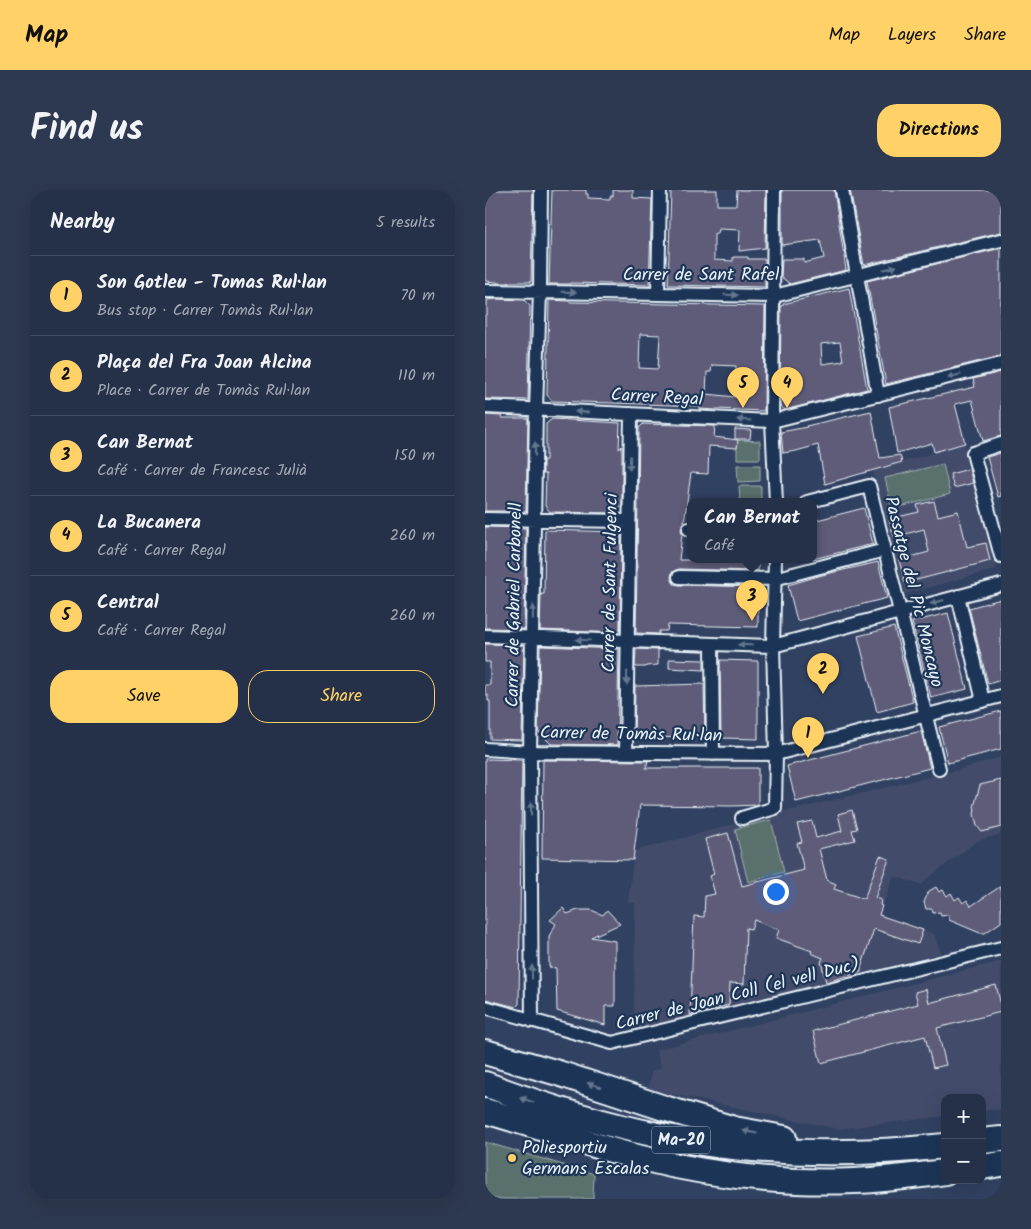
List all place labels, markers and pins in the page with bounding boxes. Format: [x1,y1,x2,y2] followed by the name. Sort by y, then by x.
[727,367,759,408] pin: 5
[771,367,803,408] pin: 4
[736,580,768,621] pin: 3
[807,653,839,694] pin: 2
[792,717,824,758] pin: 1
[522,1134,650,1184] place label: Poliesportiu Germans Escalas
[506,1152,518,1164] marker: Poliesportiu Germans Escalas

